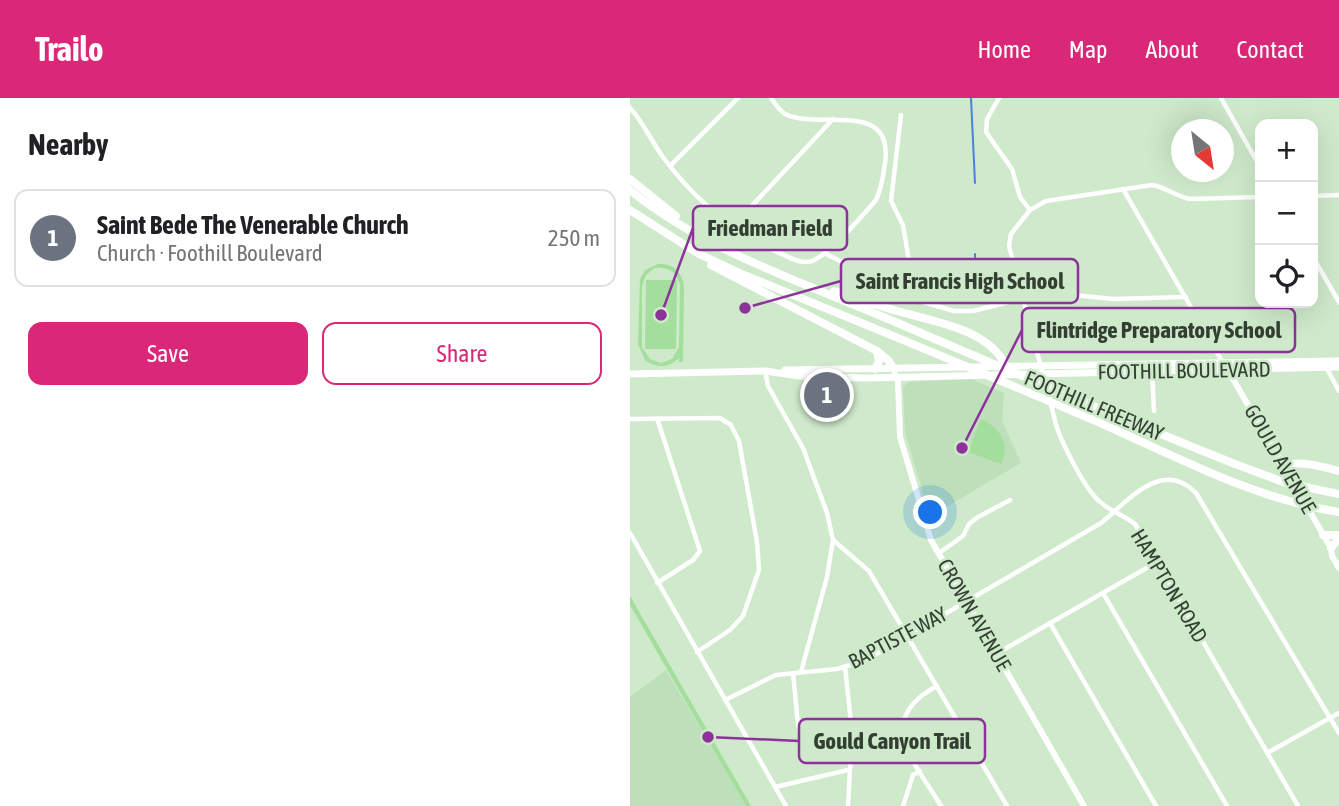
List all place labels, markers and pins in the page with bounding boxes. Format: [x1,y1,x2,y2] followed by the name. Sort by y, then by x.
[693,206,847,250] callout: Friedman Field
[841,259,1078,303] callout: Saint Francis High School
[1022,308,1295,352] callout: Flintridge Preparatory School
[804,369,850,421] pin: 1
[799,719,985,763] callout: Gould Canyon Trail

